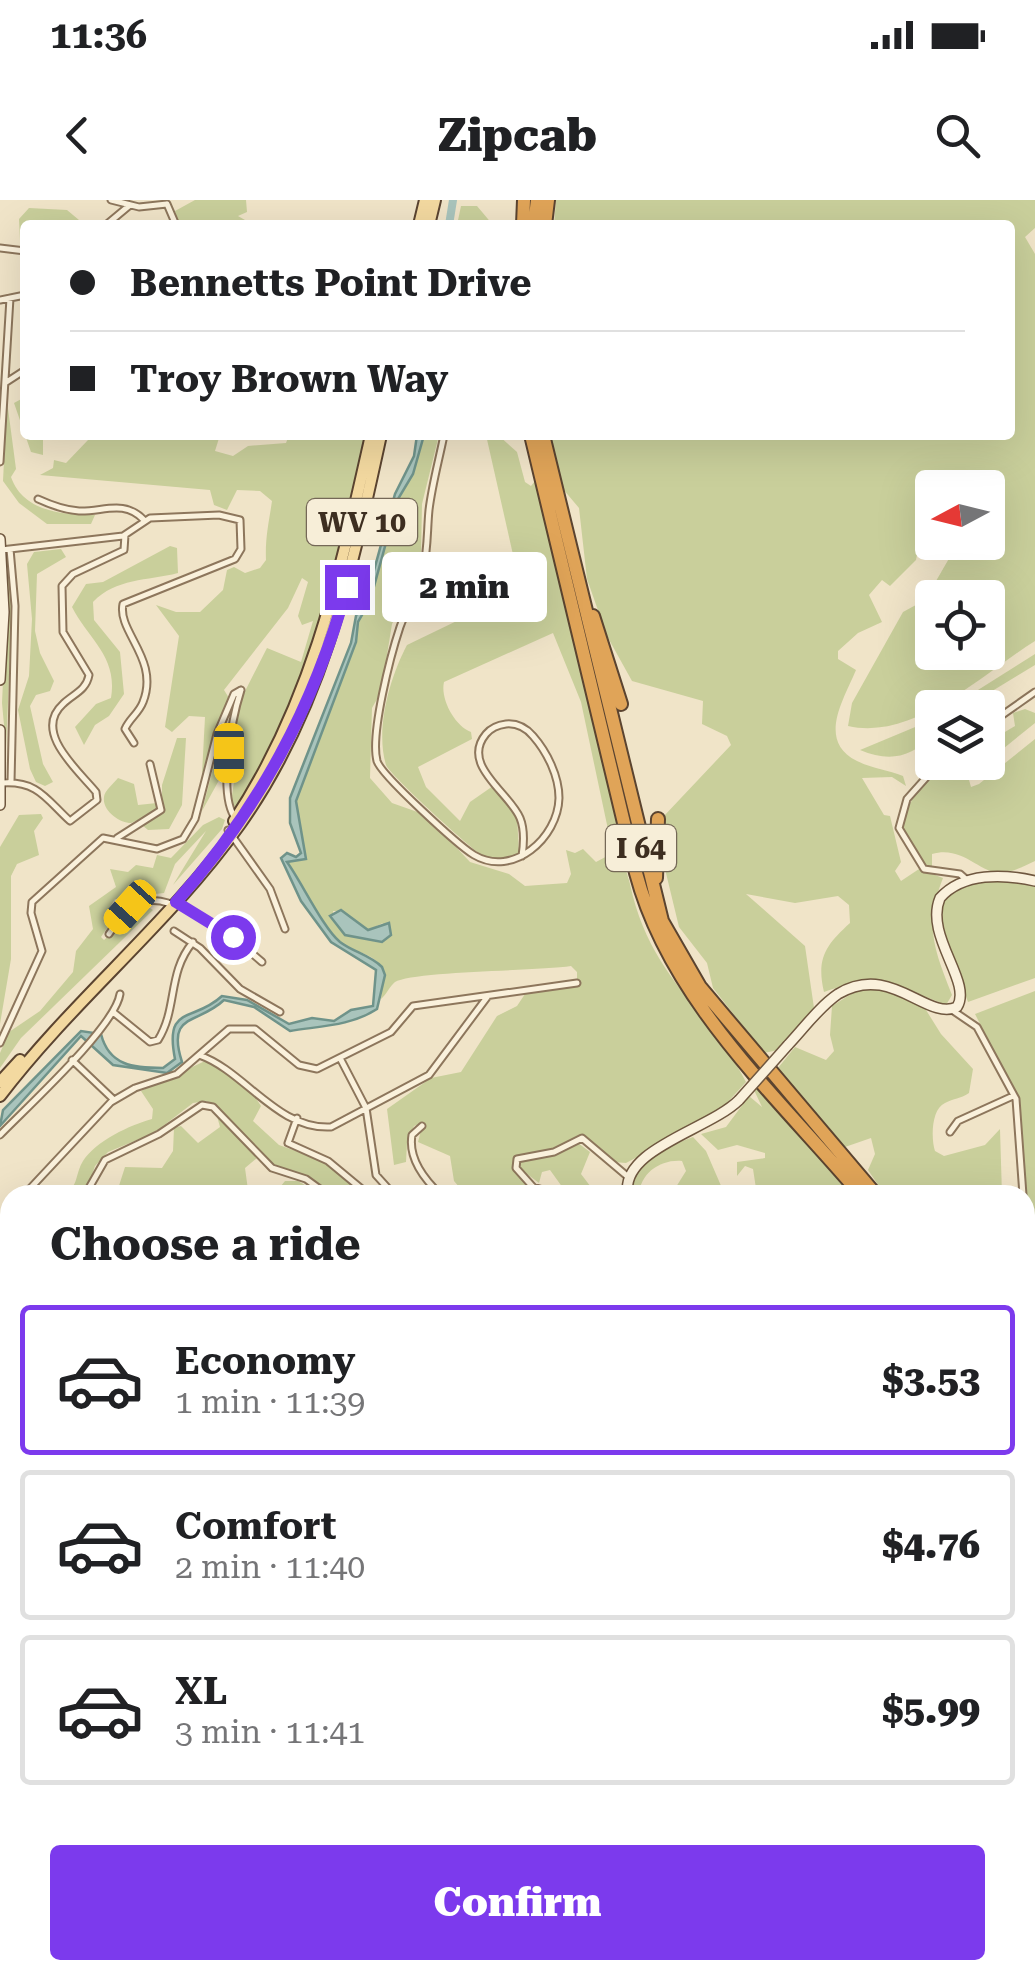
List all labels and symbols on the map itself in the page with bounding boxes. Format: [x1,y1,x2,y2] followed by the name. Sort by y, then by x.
[915,470,1005,560] north arrow
[307,499,417,545] road number: WV 10
[382,552,547,622] callout: 2 min
[325,565,370,610] route end
[214,723,244,783] car
[606,825,676,871] road number: I 64
[99,875,161,939] car
[211,915,256,960] route start

